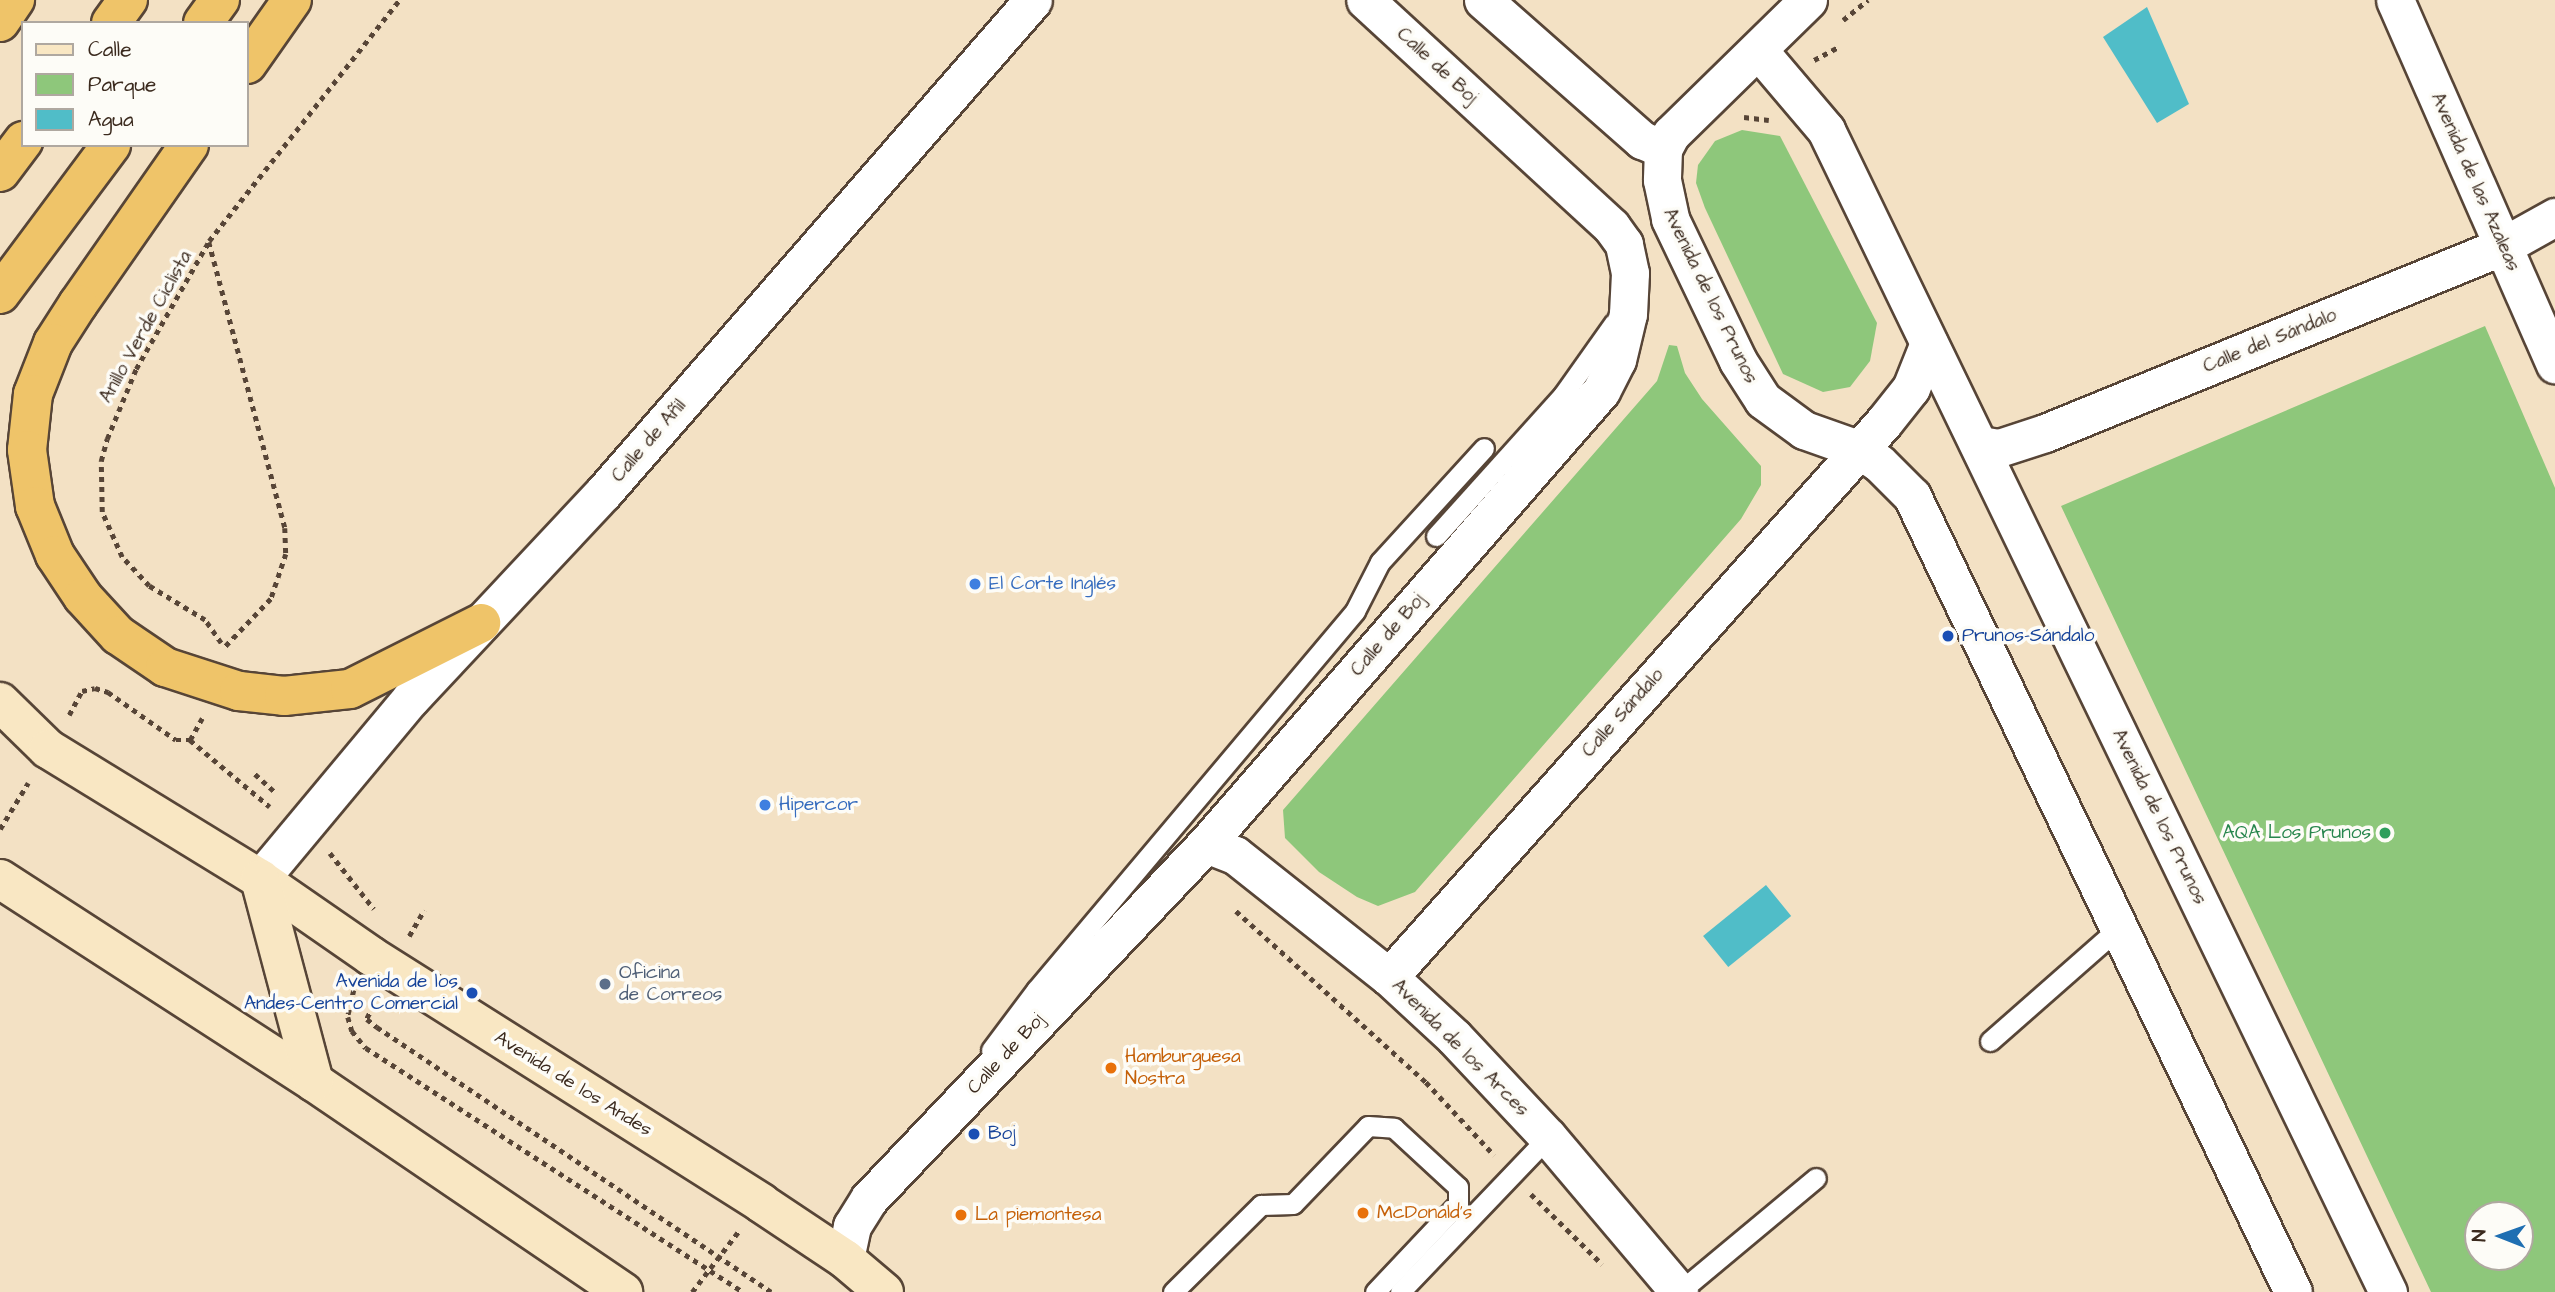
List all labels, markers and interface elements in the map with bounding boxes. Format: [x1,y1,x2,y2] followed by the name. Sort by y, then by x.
[21,21,248,147] legend
[1392,23,1482,109] street label: Calle de Boj
[88,35,132,64] text: Calle
[88,70,156,99] text: Parque
[2425,89,2525,275] street label: Avenida de las Azaleas
[88,105,134,134] text: Agua
[1658,205,1762,387] street label: Avenida de los Prunos
[95,247,197,407] street label: Anillo Verde Ciclista
[2200,304,2340,378] street label: Calle del Sándalo
[607,395,691,487] street label: Calle de Añil
[989,573,1116,595] place label: El Corte Inglés
[967,576,983,592] marker: El Corte Inglés
[1346,589,1430,681] street label: Calle de Boj
[1962,625,2094,647] place label: Prunos-Sándalo
[1940,628,1956,644] marker: Prunos-Sándalo
[1577,664,1669,762] street label: Calle Sándalo
[2107,726,2211,908] street label: Avenida de los Prunos
[779,794,858,816] place label: Hipercor
[757,797,773,813] marker: Hipercor
[2223,822,2371,844] place label: AQA Los Prunos
[2377,825,2393,841] marker: AQA Los Prunos
[619,962,722,1006] place label: Oficina de Correos
[244,971,458,1015] place label: Avenida de los Andes-Centro Comercial
[1387,975,1533,1121] street label: Avenida de los Arces
[597,976,613,992] marker: Oficina de Correos
[464,985,480,1001] marker: Avenida de los Andes-Centro Comercial
[963,1009,1049,1099] street label: Calle de Boj
[490,1026,656,1142] street label: Avenida de los Andes
[1125,1046,1241,1090] place label: Hamburguesa Nostra
[1103,1060,1119,1076] marker: Hamburguesa Nostra
[988,1123,1016,1145] place label: Boj
[966,1126,982,1142] marker: Boj
[2464,1201,2534,1271] north arrow
[1377,1202,1472,1224] place label: McDonald's
[975,1204,1101,1226] place label: La piemontesa
[1355,1205,1371,1221] marker: McDonald's
[953,1207,969,1223] marker: La piemontesa
[2466,1229,2493,1242] text: N

